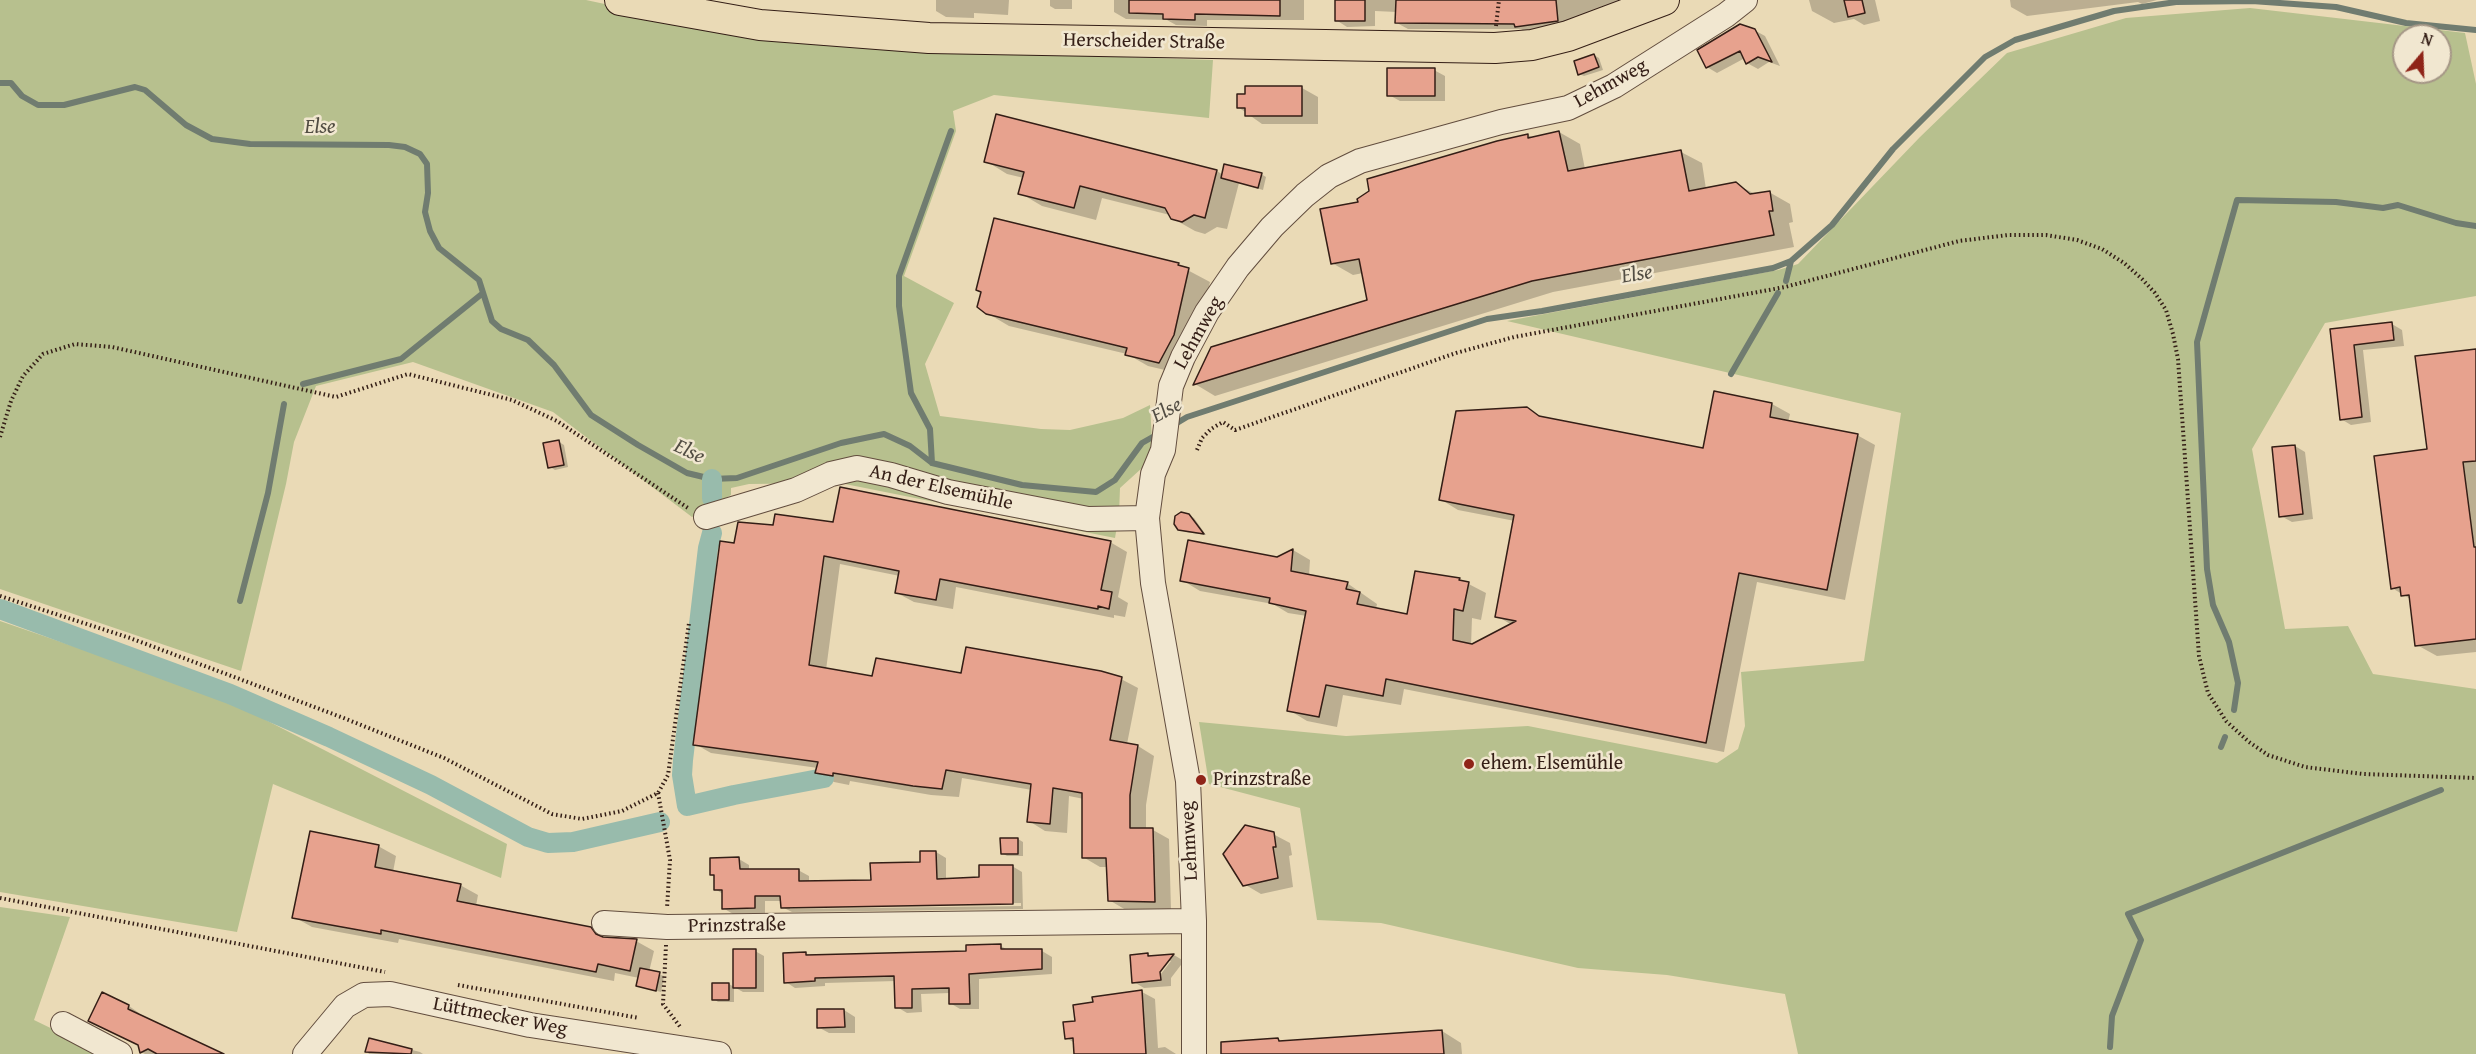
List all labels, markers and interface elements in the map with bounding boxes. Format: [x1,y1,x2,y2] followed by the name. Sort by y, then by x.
[2392,24,2452,84] north arrow
[2418,26,2436,52] text: N
[1063,29,1225,55] street label: Herscheider Straße
[1570,54,1652,114] street label: Lehmweg
[304,115,336,141] water label: Else
[1620,260,1654,290] water label: Else
[1169,292,1229,374] street label: Lehmweg
[1147,393,1187,429] water label: Else
[670,434,708,470] water label: Else
[867,460,1015,516] street label: An der Elsemühle
[1481,752,1623,776] place label: ehem. Elsemühle
[1462,757,1476,771] marker: ehem. Elsemühle
[1213,768,1311,792] place label: Prinzstraße
[1194,773,1208,787] marker: Prinzstraße
[1176,801,1204,881] street label: Lehmweg
[688,913,786,939] street label: Prinzstraße
[431,992,569,1042] street label: Lüttmecker Weg

